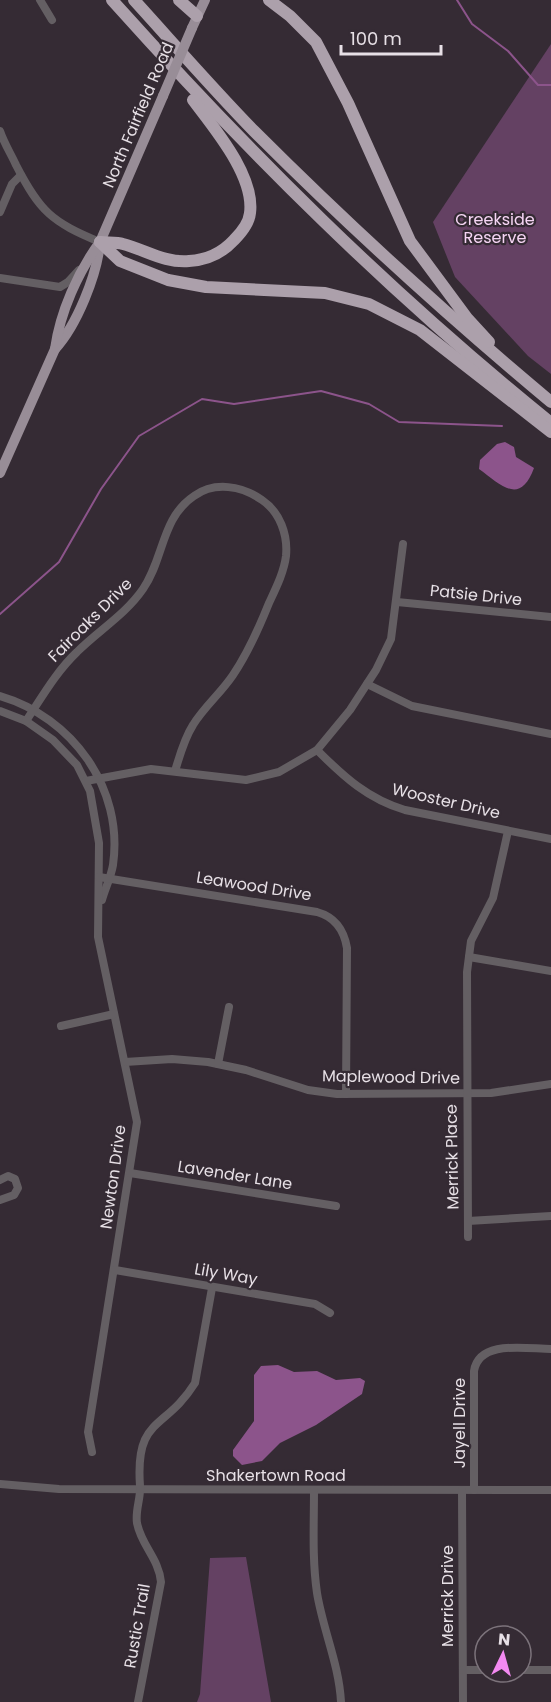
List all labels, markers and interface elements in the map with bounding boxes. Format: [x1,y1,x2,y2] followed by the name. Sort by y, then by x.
[341,18,442,56] scale bar
[350,26,402,51] text: 100 m
[97,39,179,191] street label: North Fairfield Road
[455,208,535,249] park label: Creekside Reserve
[43,573,137,667] street label: Fairoaks Drive
[429,579,523,611] street label: Patsie Drive
[390,777,503,825] street label: Wooster Drive
[195,866,313,906] street label: Leawood Drive
[322,1064,460,1090] street label: Maplewood Drive
[440,1104,464,1210] street label: Merrick Place
[94,1123,132,1231] street label: Newton Drive
[176,1155,294,1195] street label: Lavender Lane
[193,1257,259,1291] street label: Lily Way
[448,1378,471,1468] street label: Jayell Drive
[206,1464,346,1487] street label: Shakertown Road
[436,1545,459,1647] street label: Merrick Drive
[118,1582,156,1670] street label: Rustic Trail
[473,1624,533,1684] north arrow
[497,1628,511,1652] text: N

